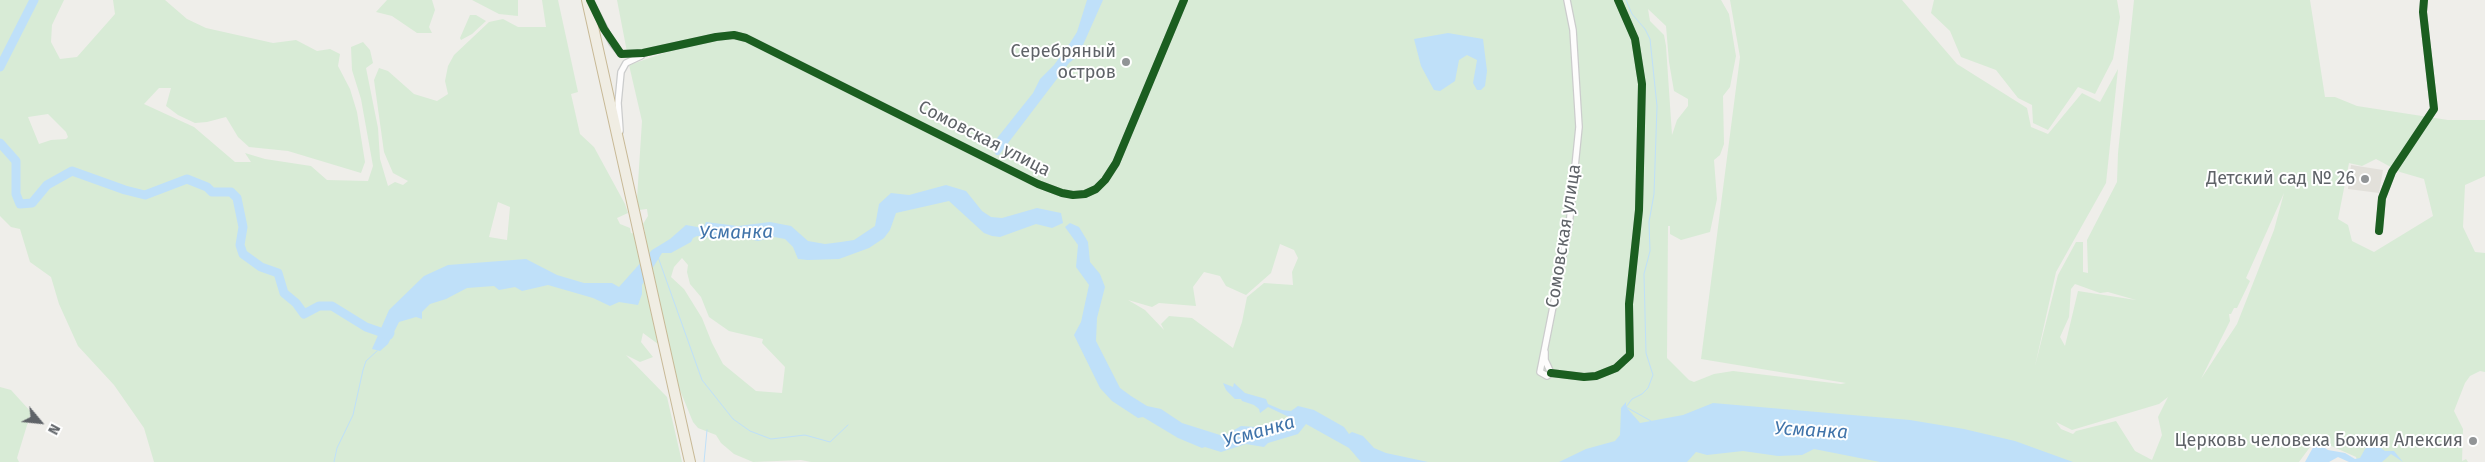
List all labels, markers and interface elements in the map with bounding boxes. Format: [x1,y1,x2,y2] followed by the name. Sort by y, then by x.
[1010,41,1116,84] place label: Серебряный остров
[1120,56,1132,68] marker: Серебряный остров
[914,96,1054,182] street label: Сомовская улица
[1542,163,1586,309] street label: Сомовская улица
[2206,168,2355,190] place label: Детский сад № 26
[2359,173,2371,185] marker: Детский сад № 26
[699,221,773,245] water label: Усманка
[15,397,65,447] north arrow
[1220,411,1298,453] water label: Усманка
[1774,418,1848,444] water label: Усманка
[44,421,63,437] text: N
[2174,430,2463,452] place label: Церковь человека Божия Алексия
[2467,435,2479,447] marker: Церковь человека Божия Алексия

